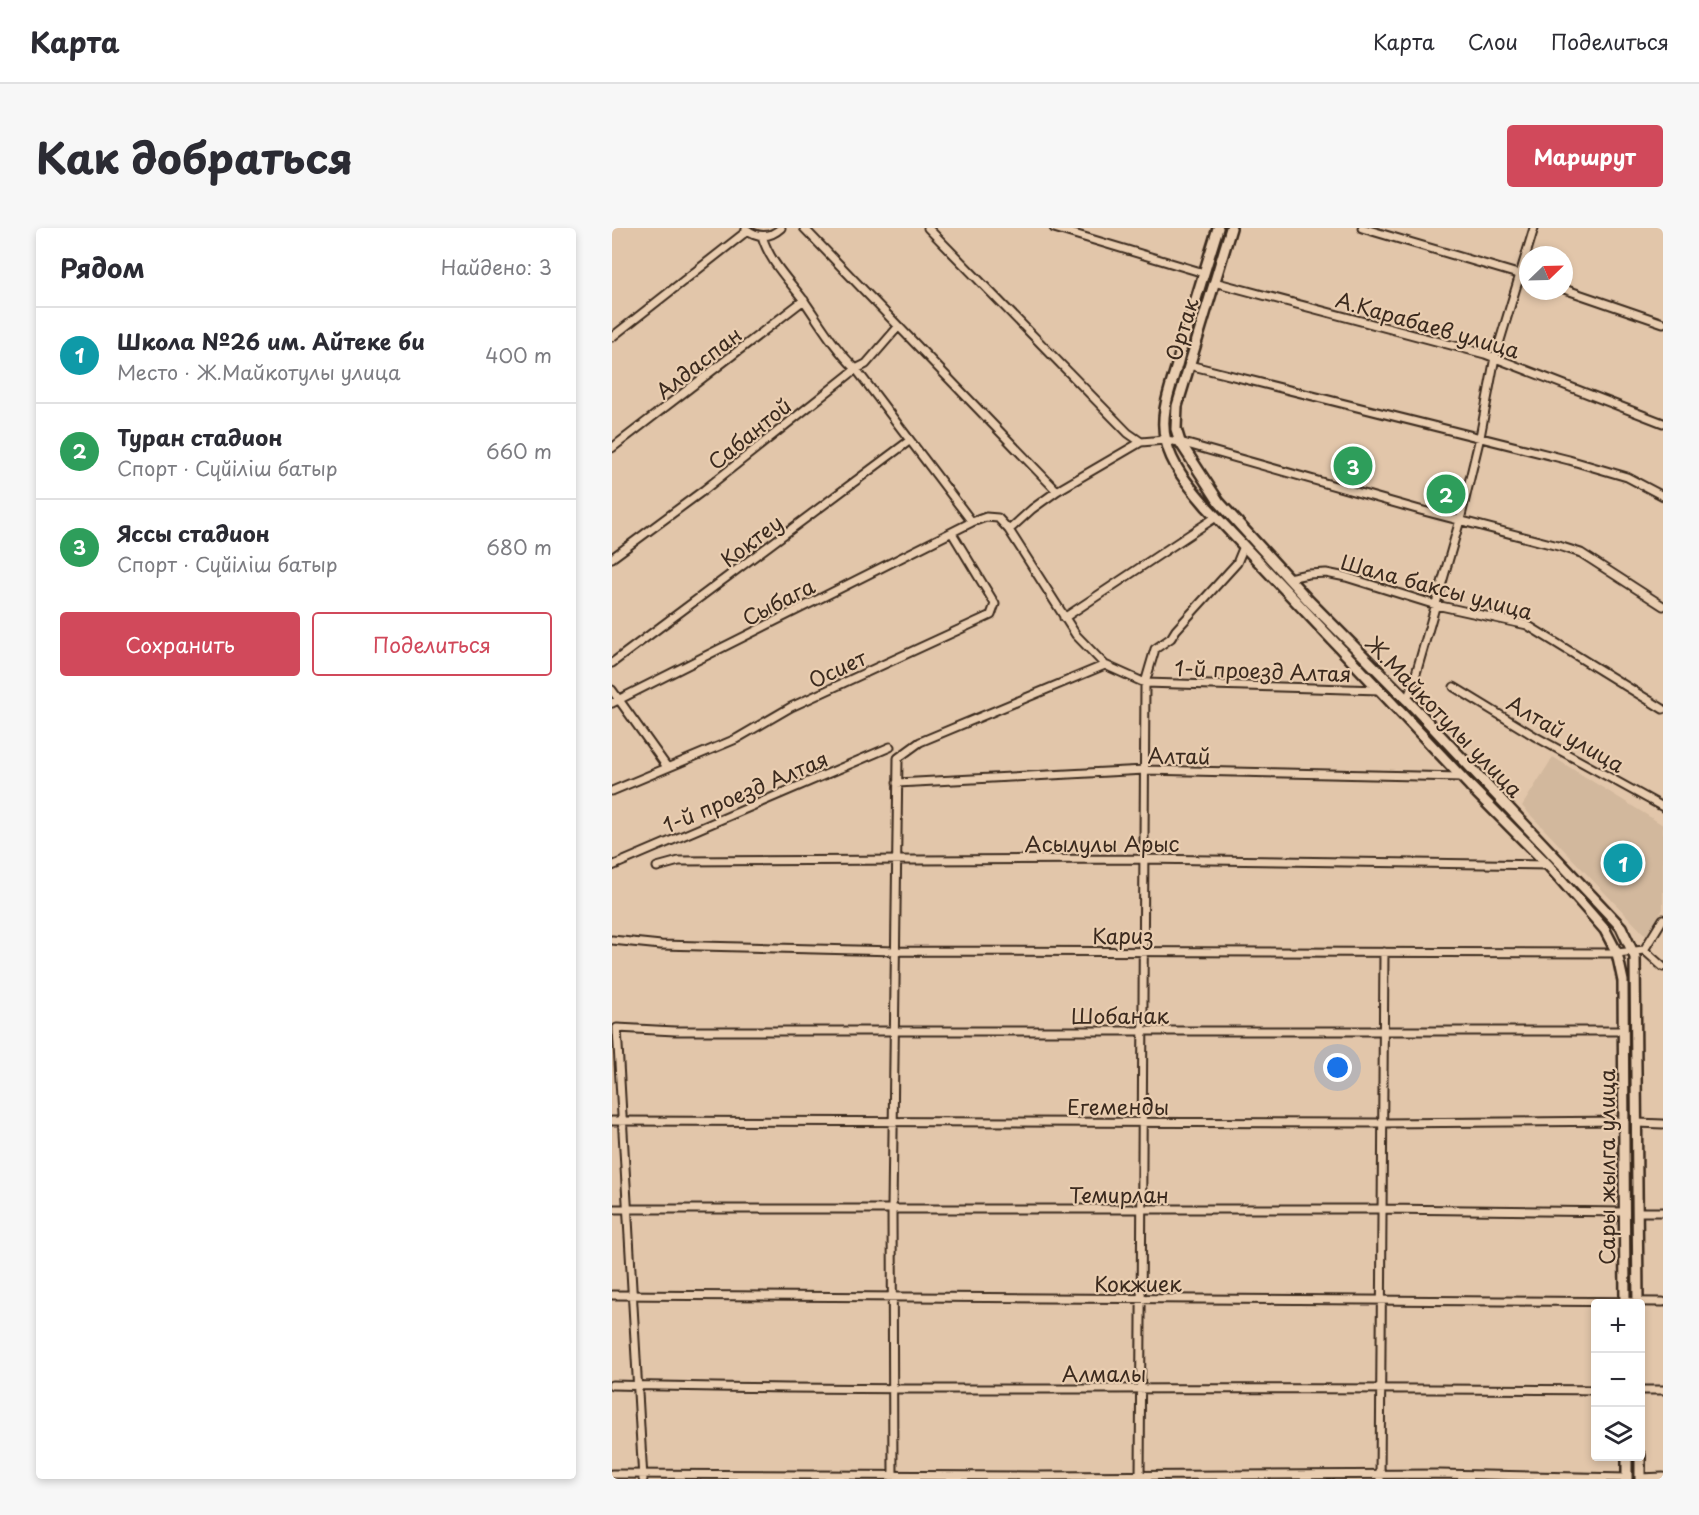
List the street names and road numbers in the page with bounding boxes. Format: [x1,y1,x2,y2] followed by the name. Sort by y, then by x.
[1332,282,1524,366] street label: А.Карабаев улица
[1156,293,1206,364] street label: Ортак
[648,318,748,406] street label: Алдаспан
[700,389,798,477] street label: Сабантой
[713,506,789,574] street label: Коктеу
[1337,545,1537,627] street label: Шала баксы улица
[736,569,821,633] street label: Сыбага
[1358,627,1531,805] street label: Ж.Майкотулы улица
[803,640,872,695] street label: Осиет
[1174,651,1352,689] street label: 1-й проезд Алтая
[1501,686,1632,780] street label: Алтай улица
[1147,738,1211,772] street label: Алтай
[657,742,833,840] street label: 1-й проезд Алтая
[1024,827,1180,859] street label: Асылулы Арыс
[1092,919,1154,951] street label: Кариз
[1071,999,1169,1031] street label: Шобанак
[1590,1068,1622,1265] street label: Сары жылга улица
[1067,1090,1169,1122] street label: Егеменды
[1069,1178,1169,1210] street label: Темирлан
[1094,1267,1182,1299] street label: Кокжиек
[1062,1357,1146,1389] street label: Алмалы

